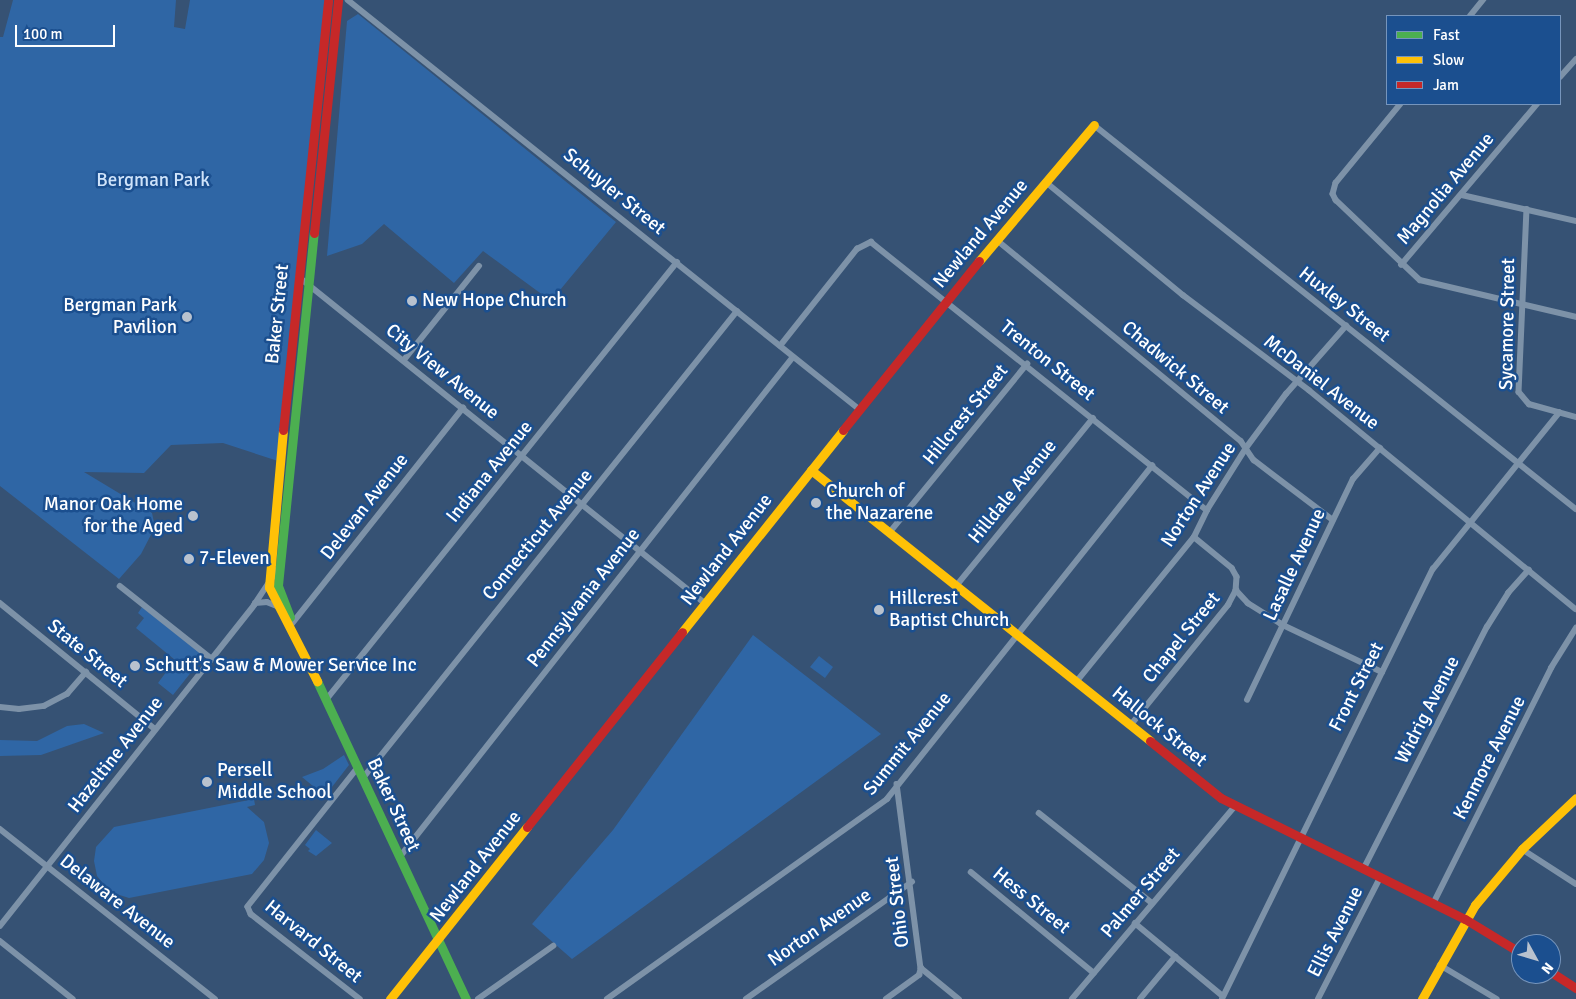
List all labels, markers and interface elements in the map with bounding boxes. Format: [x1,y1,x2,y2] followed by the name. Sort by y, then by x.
[18,15,118,47] scale bar
[1386,15,1561,105] legend
[23,25,63,43] text: 100 m
[1433,26,1460,44] text: Fast
[1433,51,1464,69] text: Slow
[1433,76,1459,94] text: Jam
[1393,128,1499,250] street label: Magnolia Avenue
[558,144,670,240] street label: Schuyler Street
[96,170,210,192] park label: Bergman Park
[929,175,1033,293] street label: Newland Avenue
[1495,258,1521,390] street label: Sycamore Street
[1294,262,1394,348] street label: Huxley Street
[261,263,295,365] street label: Baker Street
[422,290,567,312] place label: New Hope Church
[63,295,177,339] place label: Bergman Park Pavilion
[406,295,418,307] marker: New Hope Church
[181,311,193,323] marker: Bergman Park Pavilion
[995,316,1099,406] street label: Trenton Street
[1117,317,1233,419] street label: Chadwick Street
[381,319,503,425] street label: City View Avenue
[1259,331,1383,435] street label: McDaniel Avenue
[919,360,1013,470] street label: Hillcrest Street
[442,417,538,527] street label: Indiana Avenue
[964,435,1062,549] street label: Hilldale Avenue
[1157,438,1241,552] street label: Norton Avenue
[316,449,414,565] street label: Delevan Avenue
[478,465,598,605] street label: Connecticut Avenue
[826,481,933,525] place label: Church of the Nazarene
[676,490,778,610] street label: Newland Avenue
[44,494,183,538] place label: Manor Oak Home for the Aged
[810,497,822,509] marker: Church of the Nazarene
[1259,505,1331,625] street label: Lasalle Avenue
[187,510,199,522] marker: Manor Oak Home for the Aged
[523,524,645,672] street label: Pennsylvania Avenue
[199,548,270,570] place label: 7-Eleven
[183,553,195,565] marker: 7-Eleven
[889,588,1009,632] place label: Hillcrest Baptist Church
[1138,588,1226,688] street label: Chapel Street
[873,604,885,616] marker: Hillcrest Baptist Church
[42,615,132,693] street label: State Street
[1325,639,1389,735] street label: Front Street
[1391,652,1465,768] street label: Widrig Avenue
[145,655,417,677] place label: Schutt's Saw & Mower Service Inc
[129,660,141,672] marker: Schutt's Saw & Mower Service Inc
[1107,682,1211,772] street label: Hallock Street
[859,688,957,800] street label: Summit Avenue
[64,692,168,818] street label: Hazeltine Avenue
[1449,692,1531,824] street label: Kenmore Avenue
[361,755,425,855] street label: Baker Street
[217,760,332,804] place label: Persell Middle School
[201,776,213,788] marker: Persell Middle School
[425,807,527,927] street label: Newland Avenue
[1097,843,1185,943] street label: Palmer Street
[55,850,179,954] street label: Delaware Avenue
[881,855,915,949] street label: Ohio Street
[988,863,1074,939] street label: Hess Street
[1303,883,1369,981] street label: Ellis Avenue
[764,884,876,972] street label: Norton Avenue
[260,896,366,988] street label: Harvard Street
[1511,934,1561,984] north arrow
[1538,959,1557,977] text: N

